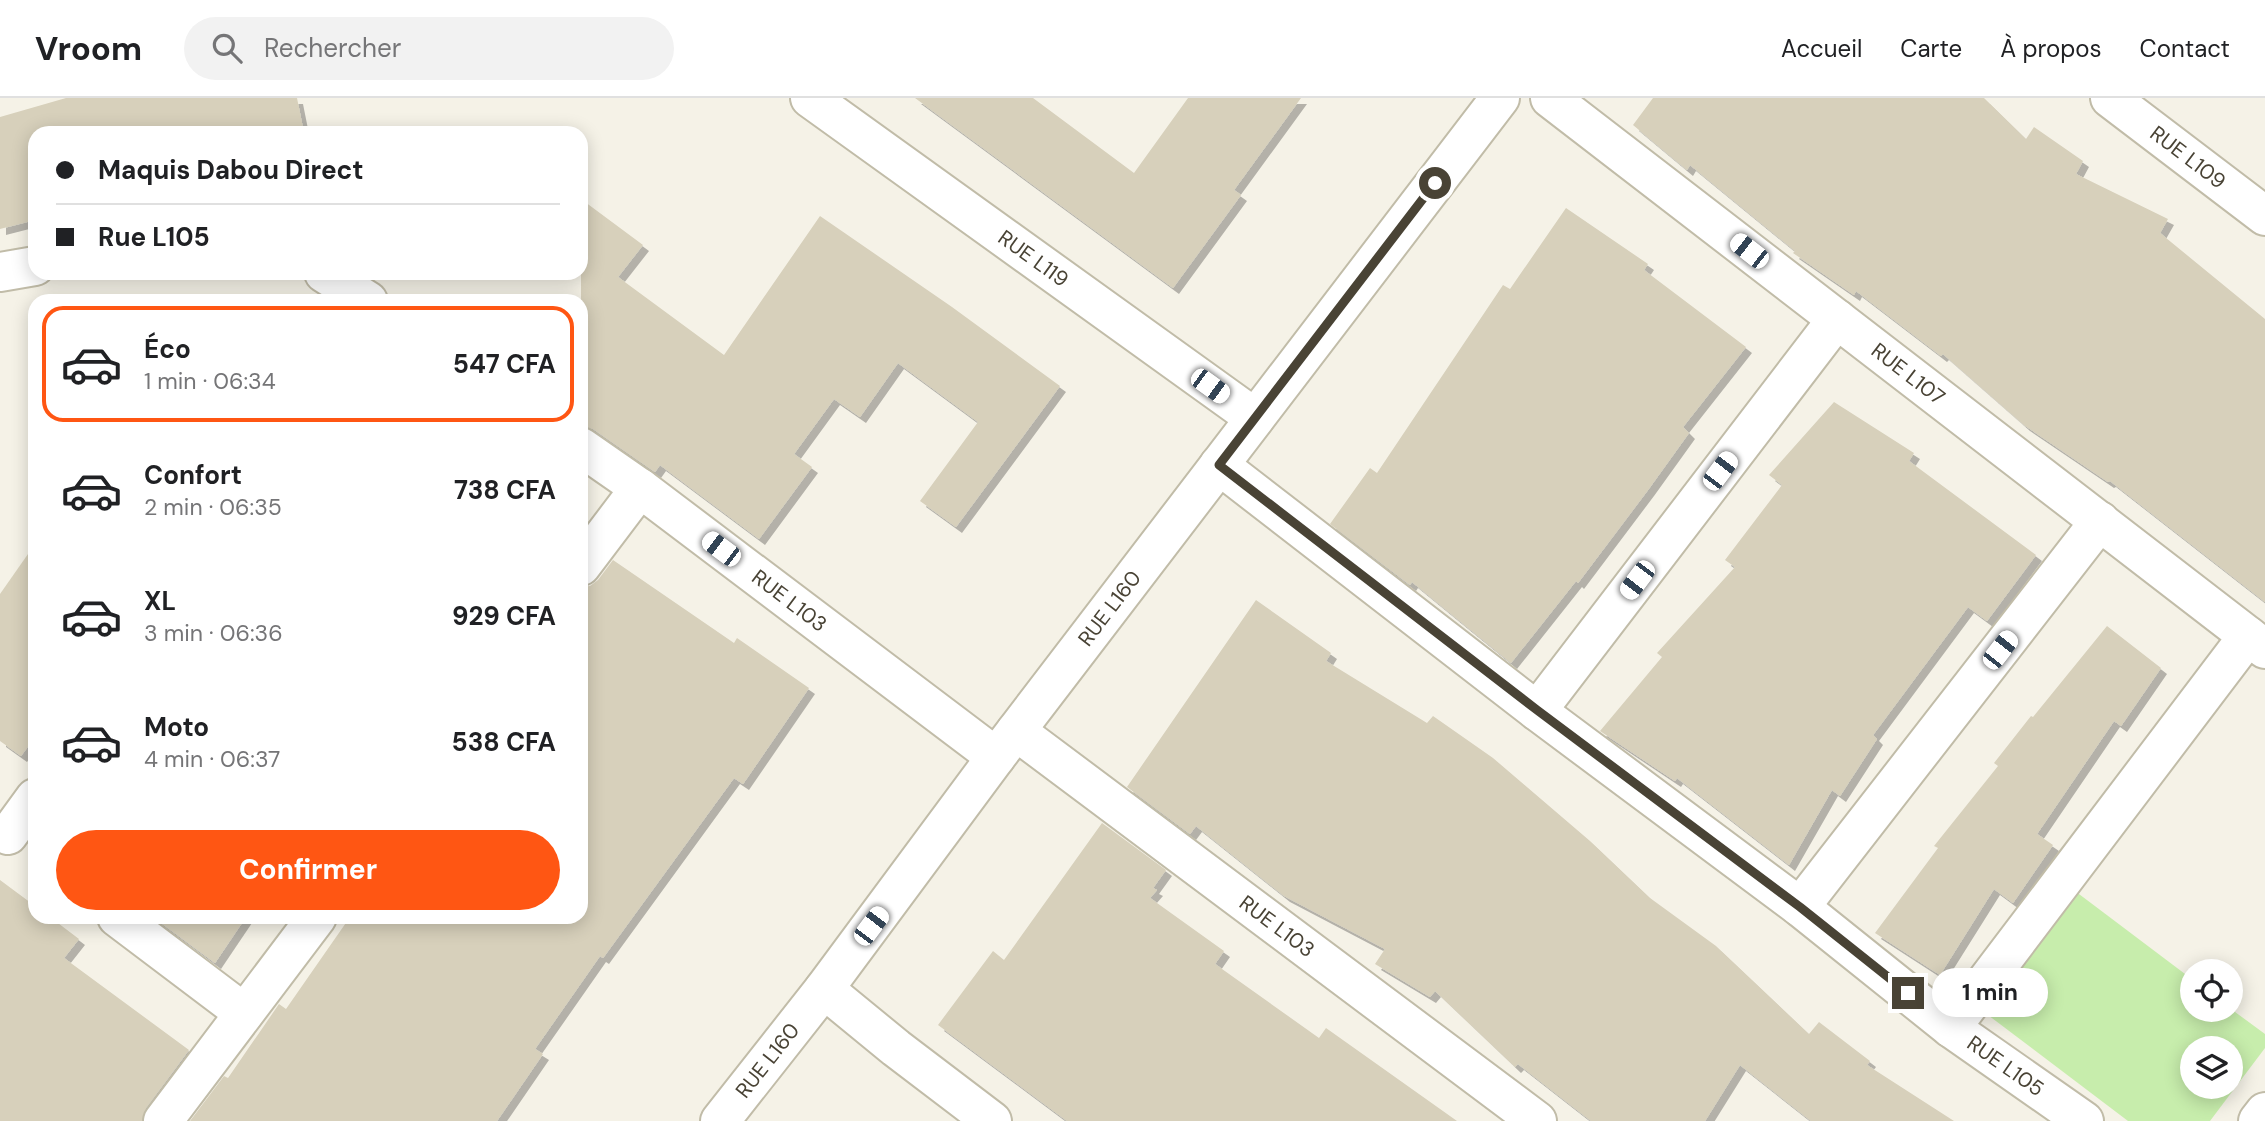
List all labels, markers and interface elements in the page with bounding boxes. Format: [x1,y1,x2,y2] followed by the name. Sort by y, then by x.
[184,17,674,80] search box
[35,27,142,70] text: Vroom
[208,29,246,67] icon: search
[264,31,401,65] text: Rechercher
[1781,33,1862,64] text: Accueil
[1900,33,1962,64] text: Carte
[2000,33,2102,64] text: À propos
[2140,33,2230,64] text: Contact
[2144,119,2232,195] street label: RUE L109
[98,153,364,187] text: Maquis Dabou Direct
[1419,167,1451,199] route start
[98,220,210,254] text: Rue L105
[992,224,1074,293] street label: RUE L119
[1726,230,1773,272] car
[144,332,191,366] text: Éco
[60,333,123,396] icon: car
[1865,337,1951,411] street label: RUE L107
[453,347,556,381] text: 547 CFA
[1187,365,1234,407] car
[144,366,276,396] text: 1 min · 06:34
[1699,448,1742,494] car
[144,458,242,492] text: Confort
[60,459,123,522] icon: car
[454,473,556,507] text: 738 CFA
[144,492,282,522] text: 2 min · 06:35
[698,528,745,570] car
[1616,557,1659,603] car
[746,563,833,638] street label: RUE L103
[1072,565,1148,652] street label: RUE L160
[144,584,176,618] text: XL
[60,585,123,648] icon: car
[452,599,556,633] text: 929 CFA
[144,618,283,648] text: 3 min · 06:36
[1979,627,2022,673] car
[144,710,209,744] text: Moto
[60,711,123,774] icon: car
[451,725,556,759] text: 538 CFA
[144,744,280,774] text: 4 min · 06:37
[56,830,560,910] button: Confirmer
[1234,889,1320,964] street label: RUE L103
[850,903,893,949] car
[2180,959,2243,1099] map controls
[2180,959,2243,1022] button: locate
[1932,968,2048,1018] callout: 1 min
[1892,977,1924,1009] route end
[1962,977,2018,1007] text: 1 min
[729,1017,806,1104] street label: RUE L160
[1961,1029,2049,1103] street label: RUE L105
[2180,1036,2243,1099] button: layers

